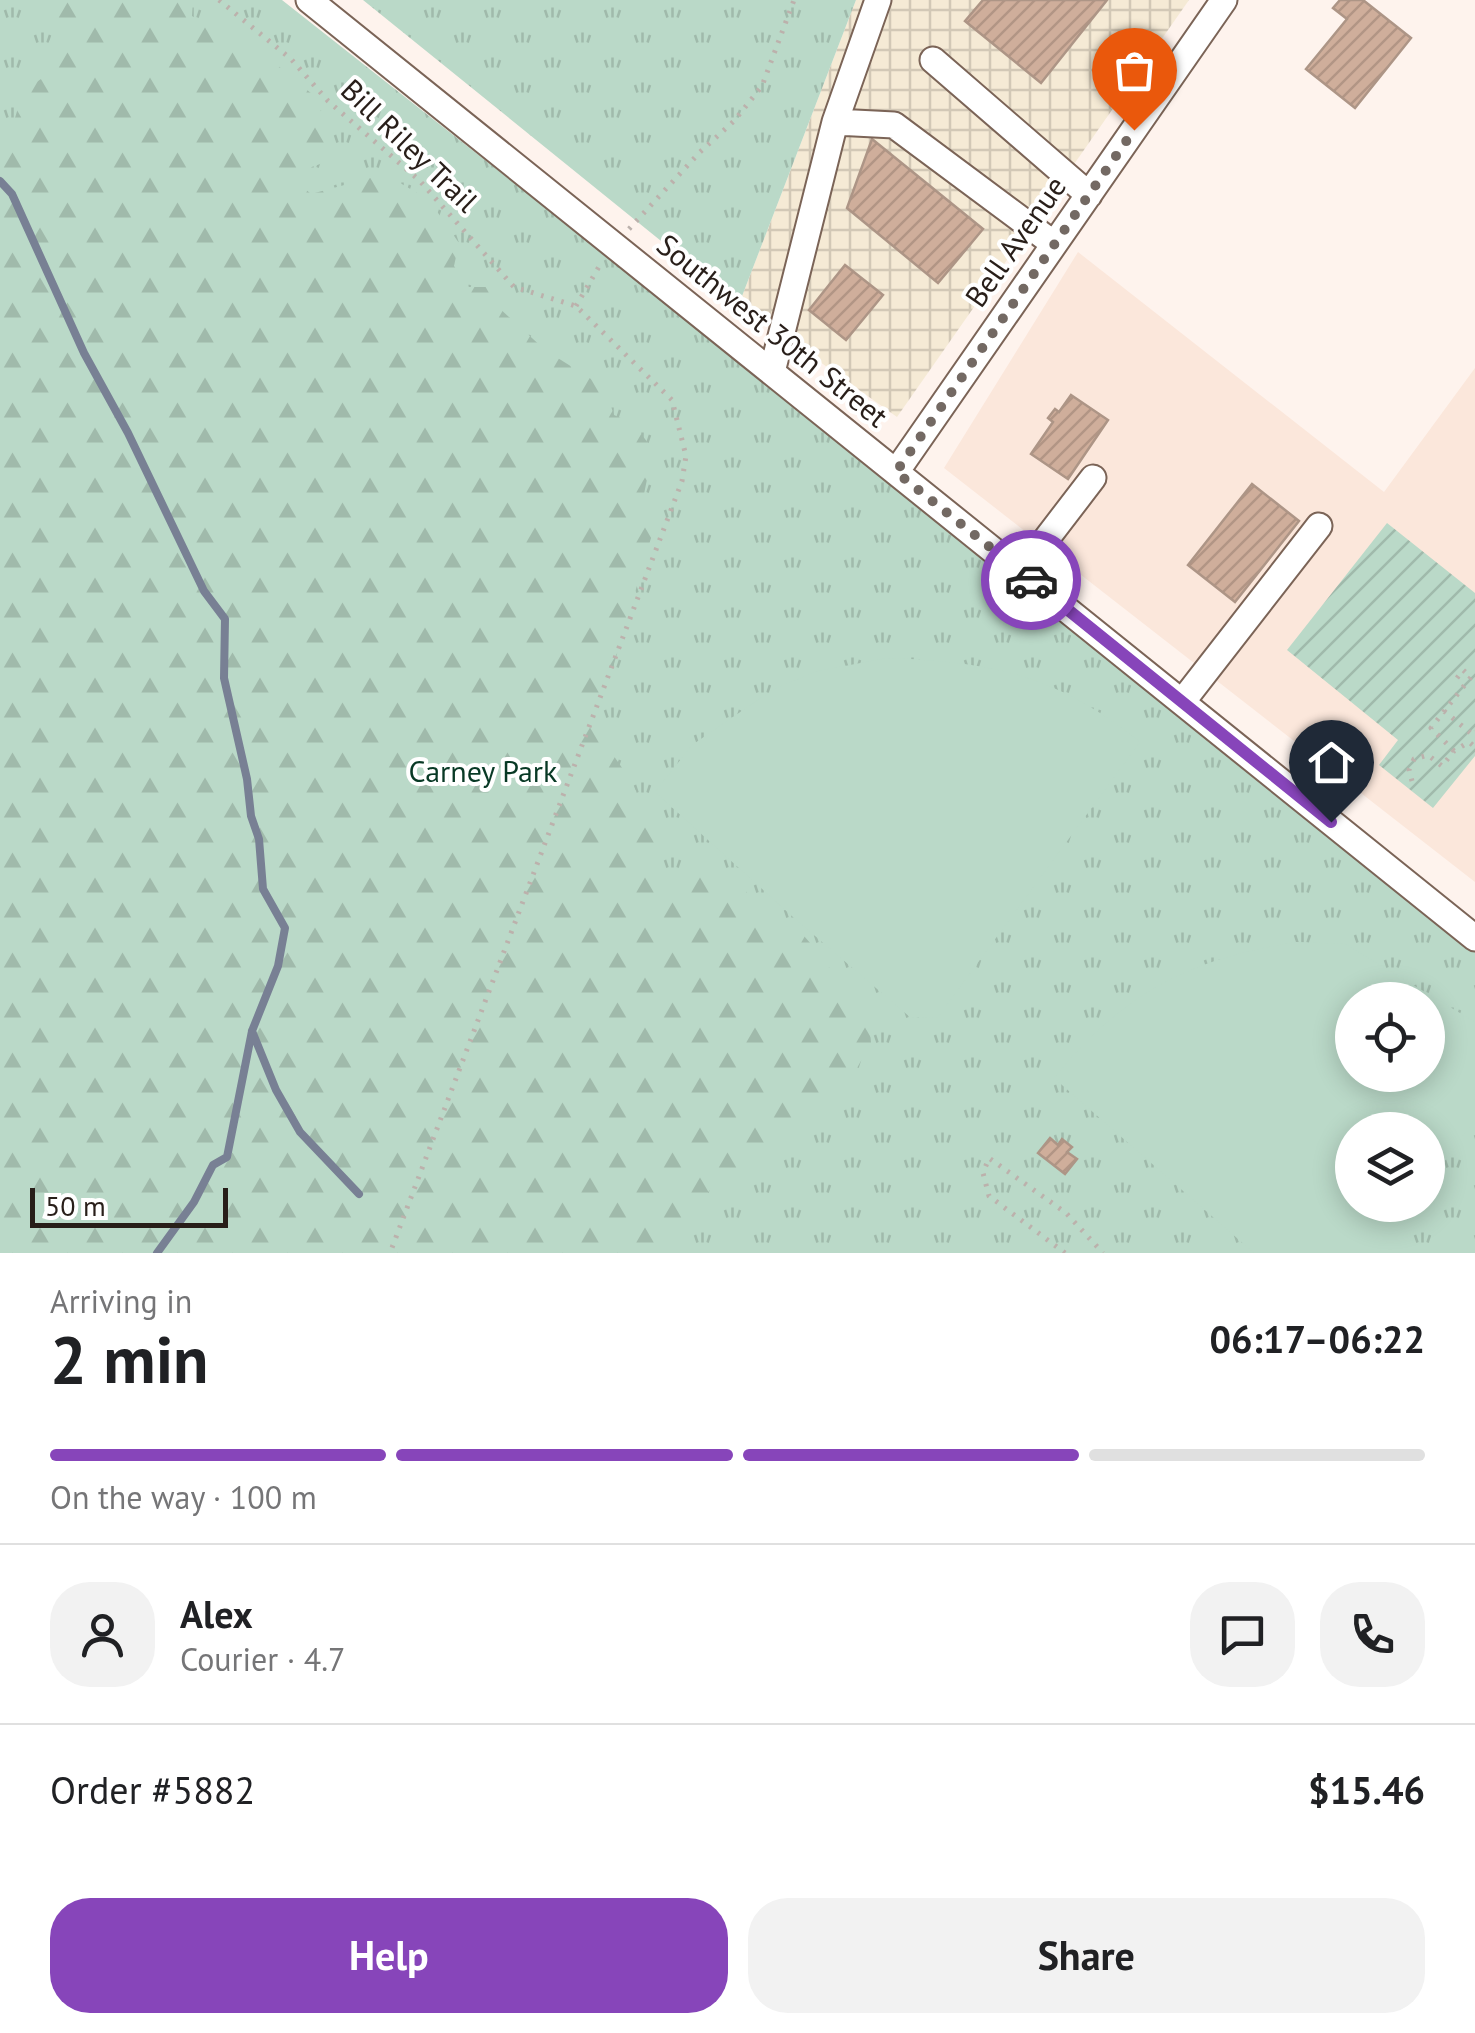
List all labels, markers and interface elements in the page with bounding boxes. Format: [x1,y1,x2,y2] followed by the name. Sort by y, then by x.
[1092,28,1177,131] pin
[1107,43,1162,98] icon: bag
[333,70,487,220] street label: Bill Riley Trail
[955,168,1074,314] street label: Bell Avenue
[649,225,897,435] street label: Southwest 30th Street
[981,530,1081,630] courier
[1004,553,1059,608] icon: car
[1289,720,1374,823] pin
[1304,735,1359,790] icon: home
[409,751,558,790] park label: Carney Park
[1335,982,1445,1222] map controls
[1335,982,1445,1092] button: locate
[1335,1112,1445,1222] button: layers
[30,1183,228,1228] scale bar
[45,1187,106,1224] text: 50 m
[50,1280,192,1322] text: Arriving in
[1210,1314,1425,1363] text: 06:17–06:22
[50,1317,209,1401] text: 2 min
[50,1476,317,1518] text: On the way · 100 m
[50,1582,155,1687] button: person
[1190,1582,1295,1687] button: chat
[1320,1582,1425,1687] button: phone
[180,1589,253,1638] text: Alex
[180,1638,346,1680] text: Courier · 4.7
[50,1765,255,1814] text: Order #5882
[1308,1765,1425,1814] text: $15.46
[50,1898,728,2013] button: Help
[748,1898,1425,2013] button: Share

